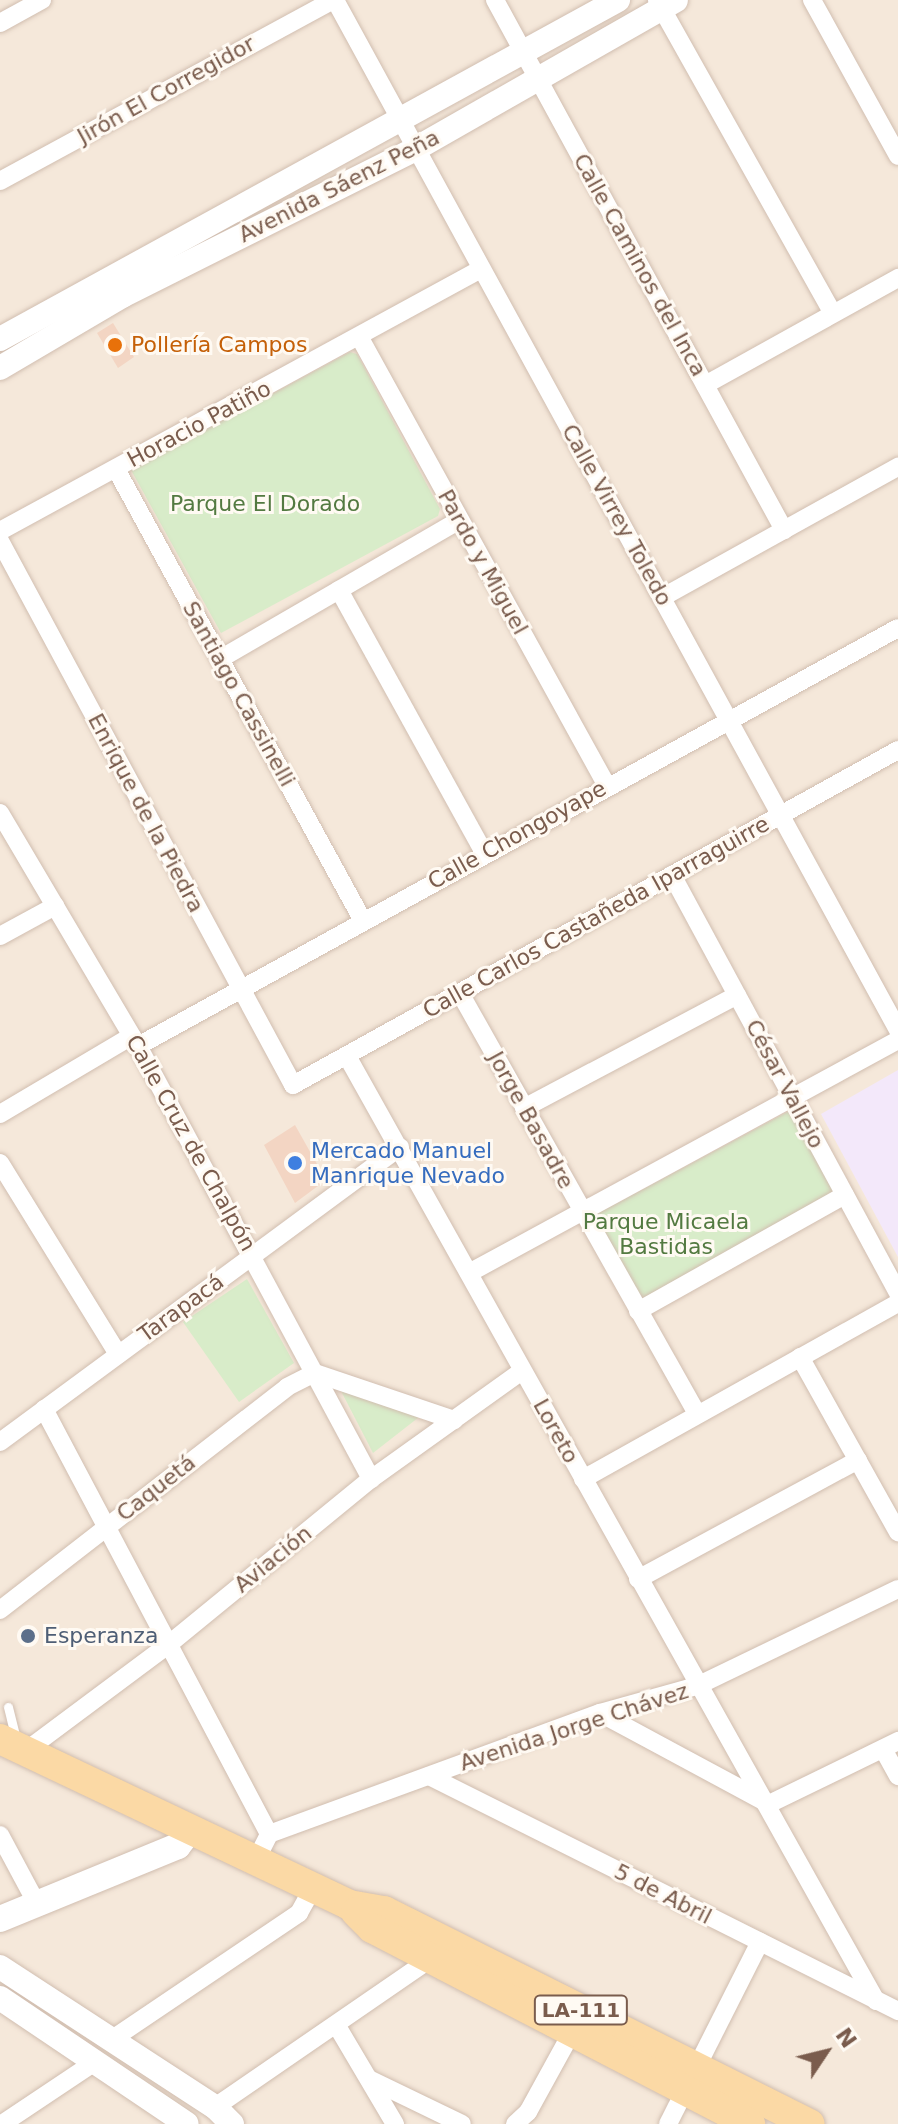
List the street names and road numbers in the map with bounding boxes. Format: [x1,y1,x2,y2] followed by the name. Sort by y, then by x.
[73,30,259,150] street label: Jirón El Corregidor
[234,124,444,248] street label: Avenida Sáenz Peña
[568,149,712,381] street label: Calle Caminos del Inca
[123,375,275,473] street label: Horacio Patiño
[556,420,678,610] street label: Calle Virrey Toledo
[432,485,534,639] street label: Pardo y Miguel
[177,597,301,791] street label: Santiago Cassinelli
[82,709,210,917] street label: Enrique de la Piedra
[423,775,611,895] street label: Calle Chongoyape
[418,810,774,1024] street label: Calle Carlos Castañeda Iparraguirre
[740,1015,830,1153] street label: César Vallejo
[120,1030,262,1256] street label: Calle Cruz de Chalpón
[482,1047,580,1193] street label: Jorge Basadre
[133,1268,229,1348] street label: Tarapacá
[528,1394,584,1468] street label: Loreto
[111,1449,201,1527] street label: Caquetá
[229,1520,317,1598] street label: Aviación
[456,1678,692,1776] street label: Avenida Jorge Chávez
[610,1858,716,1930] street label: 5 de Abril
[533,1994,629,2026] road number: LA-111

